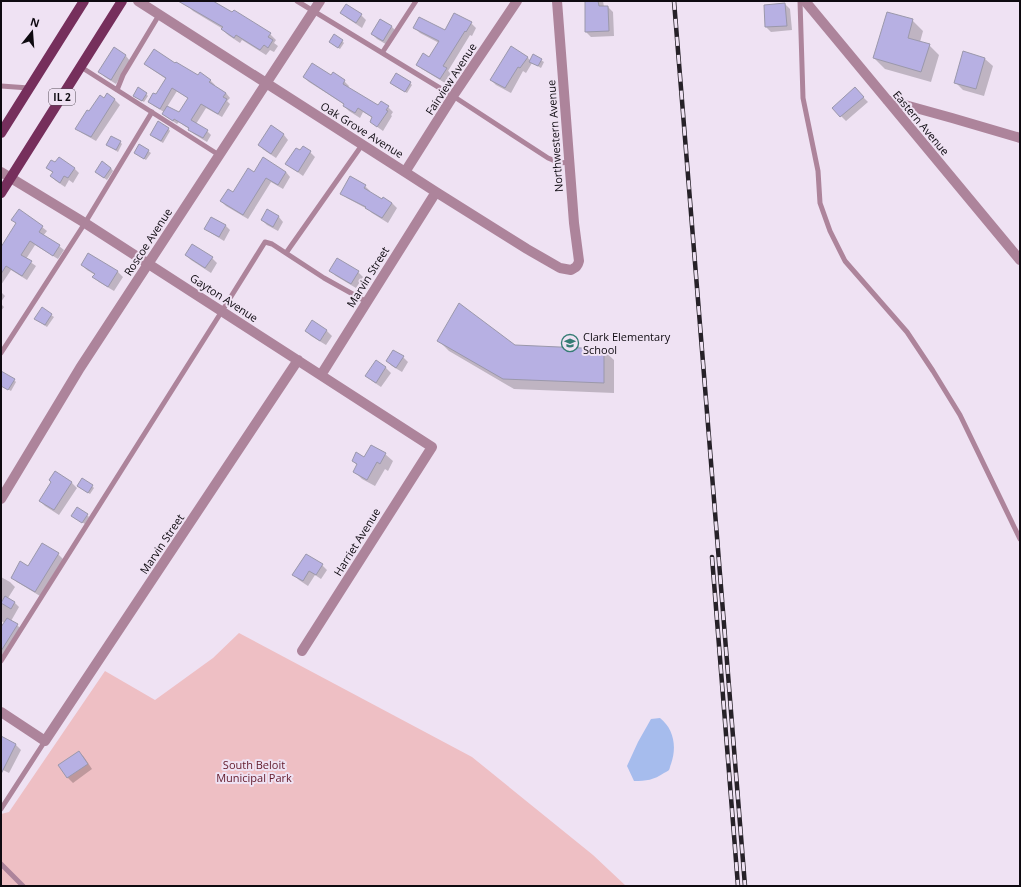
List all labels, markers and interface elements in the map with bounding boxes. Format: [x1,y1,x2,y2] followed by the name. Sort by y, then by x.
[12,12,52,52] north arrow
[29,13,42,30] text: N
[422,40,480,118] street label: Fairview Avenue
[543,79,566,193] street label: Northwestern Avenue
[890,87,953,158] street label: Eastern Avenue
[49,89,75,105] road number: IL 2
[318,98,407,161] street label: Oak Grove Avenue
[120,205,175,278] street label: Roscoe Avenue
[343,243,392,310] street label: Marvin Street
[187,270,261,325] street label: Gayton Avenue
[583,329,671,357] place label: Clark Elementary School
[560,333,580,353] school or university icon: Clark Elementary School
[330,505,383,578] street label: Harriet Avenue
[136,511,187,577] street label: Marvin Street
[216,757,292,785] park label: South Beloit Municipal Park

